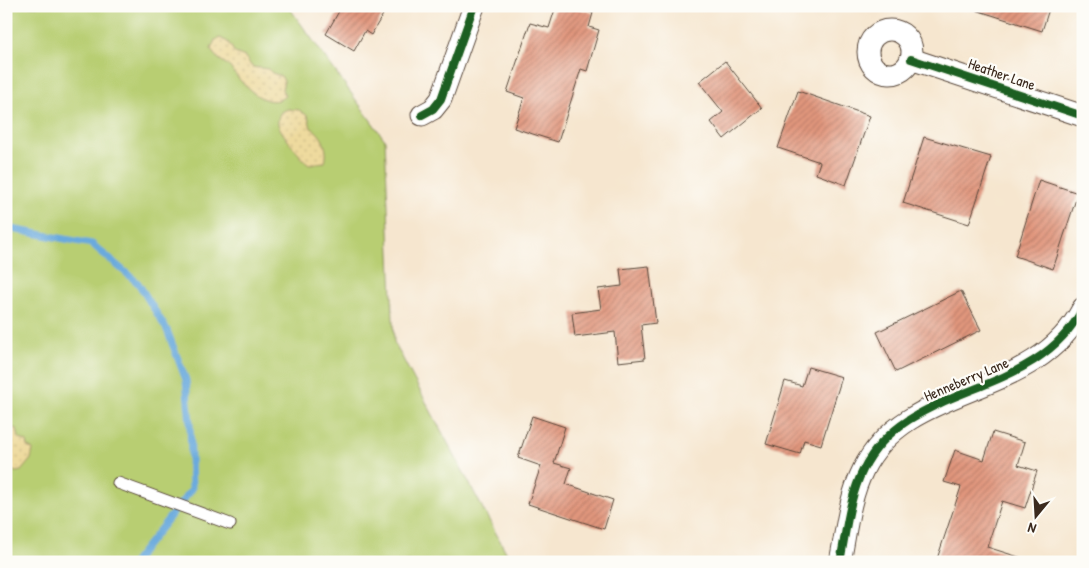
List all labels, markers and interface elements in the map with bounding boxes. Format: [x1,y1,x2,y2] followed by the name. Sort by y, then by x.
[966,53,1038,95] street label: Heather Lane
[920,352,1012,406] street label: Henneberry Lane
[1012,490,1062,540] north arrow
[1025,518,1038,539] text: N

